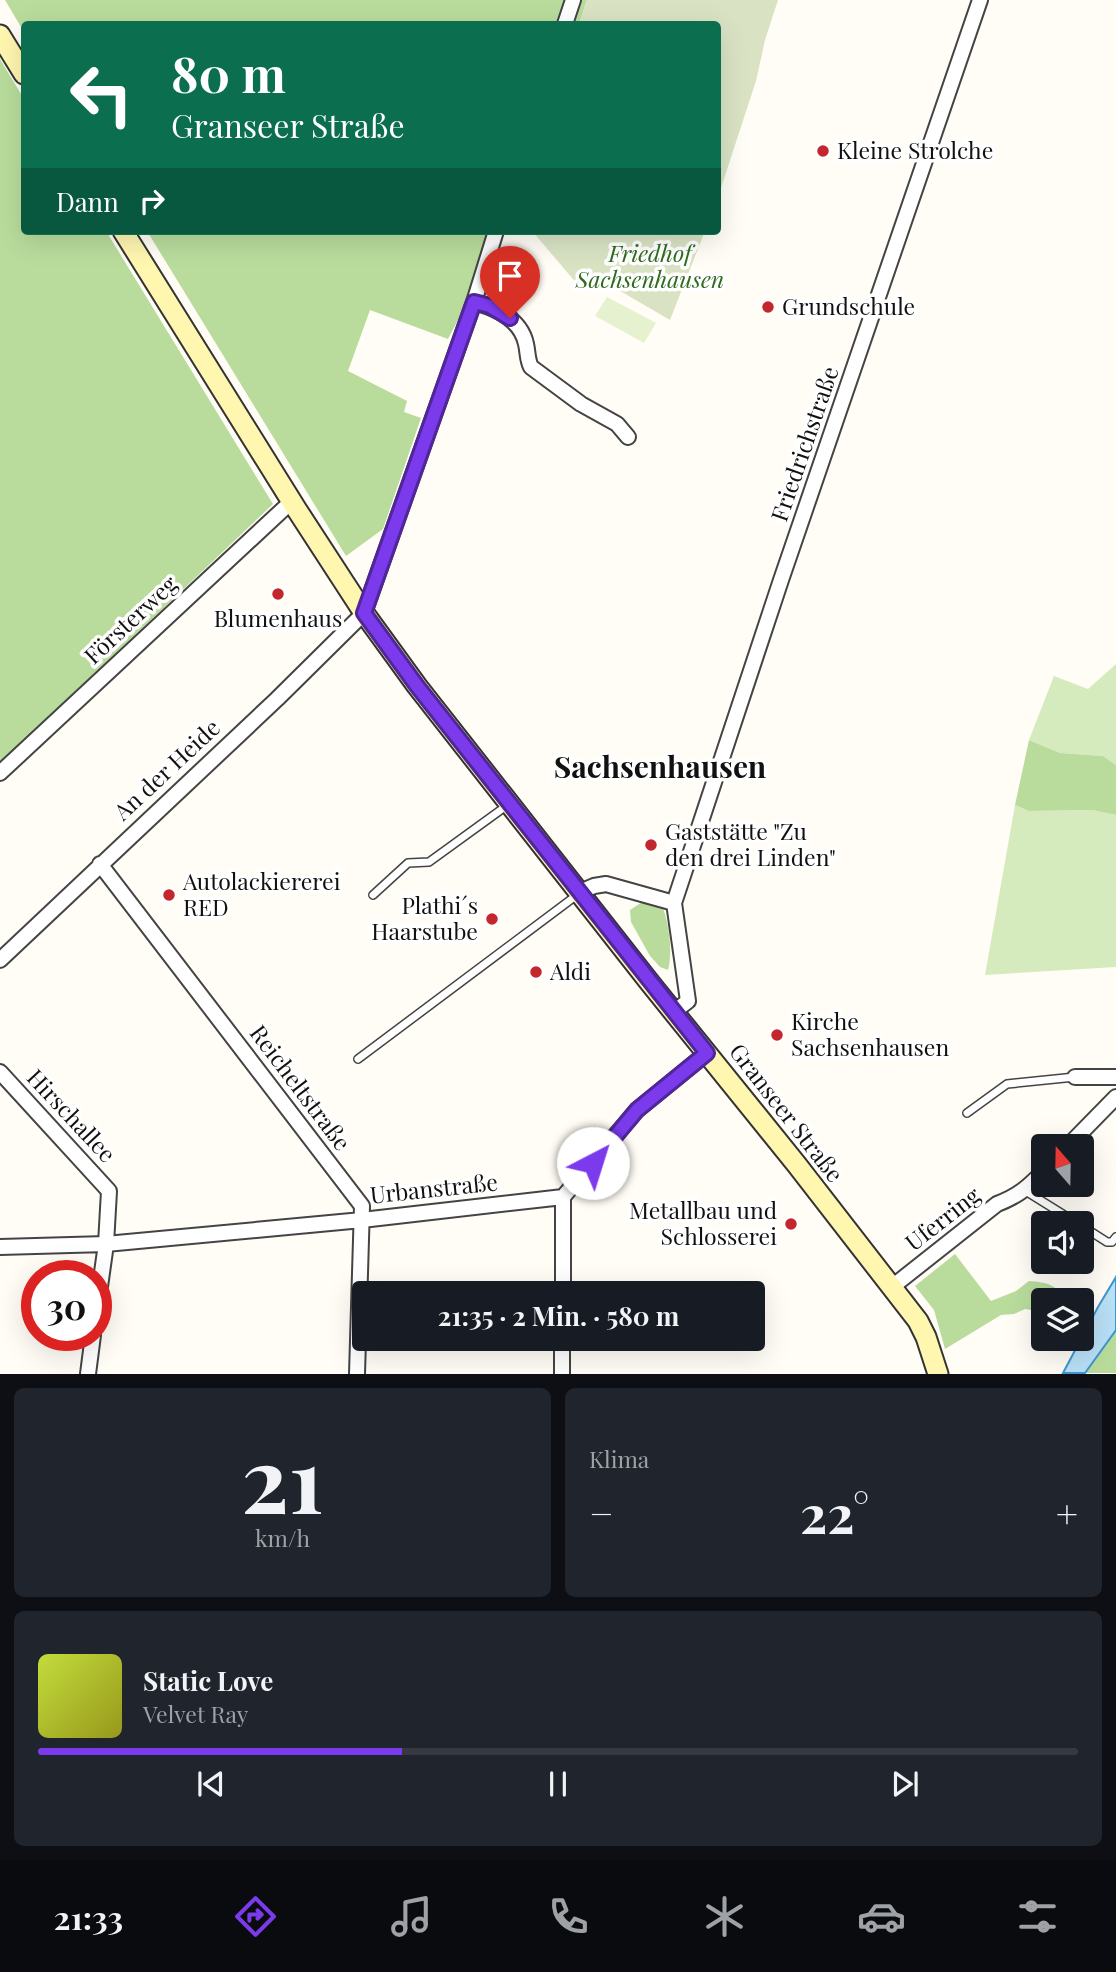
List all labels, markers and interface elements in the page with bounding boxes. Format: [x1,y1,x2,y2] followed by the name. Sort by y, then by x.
[171,40,286,105] text: 80 m
[56,49,147,140] icon: left
[171,103,405,146] text: Granseer Straße
[837,134,993,165] place label: Kleine Strolche
[815,143,831,159] marker: Kleine Strolche
[133,182,171,220] icon: right
[56,184,119,219] text: Dann
[575,237,724,294] park label: Friedhof Sachsenhausen
[480,246,540,318] pin
[491,257,529,295] icon: arrive
[782,290,915,321] place label: Grundschule
[760,299,776,315] marker: Grundschule
[763,362,845,525] street label: Friedrichstraße
[77,568,183,670] street label: Försterweg
[270,586,286,602] marker: Blumenhaus
[214,602,342,633] place label: Blumenhaus
[105,712,226,827] street label: An der Heide
[554,746,767,786] district label: Sachsenhausen
[665,815,836,872] place label: Gaststätte "Zu den drei Linden"
[643,837,659,853] marker: Gaststätte "Zu den drei Linden"
[182,865,341,922] place label: Autolackiererei RED
[161,887,177,903] marker: Autolackiererei RED
[371,889,478,946] place label: Plathi´s Haarstube
[484,911,500,927] marker: Plathi´s Haarstube
[549,955,591,986] place label: Aldi
[528,964,544,980] marker: Aldi
[791,1005,949,1062] place label: Kirche Sachsenhausen
[244,1018,359,1156] street label: Reicheltstraße
[769,1027,785,1043] marker: Kirche Sachsenhausen
[723,1036,851,1188] street label: Granseer Straße
[21,1062,123,1168] street label: Hirschallee
[556,1126,630,1200] position arrow
[1031,1134,1094,1197] north arrow
[1031,1134,1094,1351] map controls
[368,1165,499,1210] street label: Urbanstraße
[898,1179,986,1257] street label: Uferring
[629,1194,777,1251] place label: Metallbau und Schlosserei
[1031,1211,1094,1274] button: sound
[783,1216,799,1232] marker: Metallbau und Schlosserei
[21,1260,112,1351] speed limit sign: 30
[1031,1288,1094,1351] button: layers
[438,1298,679,1333] text: 21:35 · 2 Min. · 580 m
[241,1416,324,1537] text: 21
[589,1443,649,1474] text: Klima
[800,1478,869,1547] text: 22°
[589,1487,614,1538] text: −
[1056,1487,1078,1538] text: +
[255,1522,310,1553] text: km/h
[143,1663,273,1698] text: Static Love
[143,1698,248,1729] text: Velvet Ray
[192,1765,230,1803] icon: previous
[539,1765,577,1803] icon: pause
[886,1765,924,1803] icon: next
[231,1892,280,1941] icon: directions
[387,1892,436,1941] icon: music
[544,1892,593,1941] icon: phone
[700,1892,749,1941] icon: climate
[857,1892,906,1941] icon: car
[1013,1892,1062,1941] icon: filters
[54,1895,123,1938] text: 21:33

